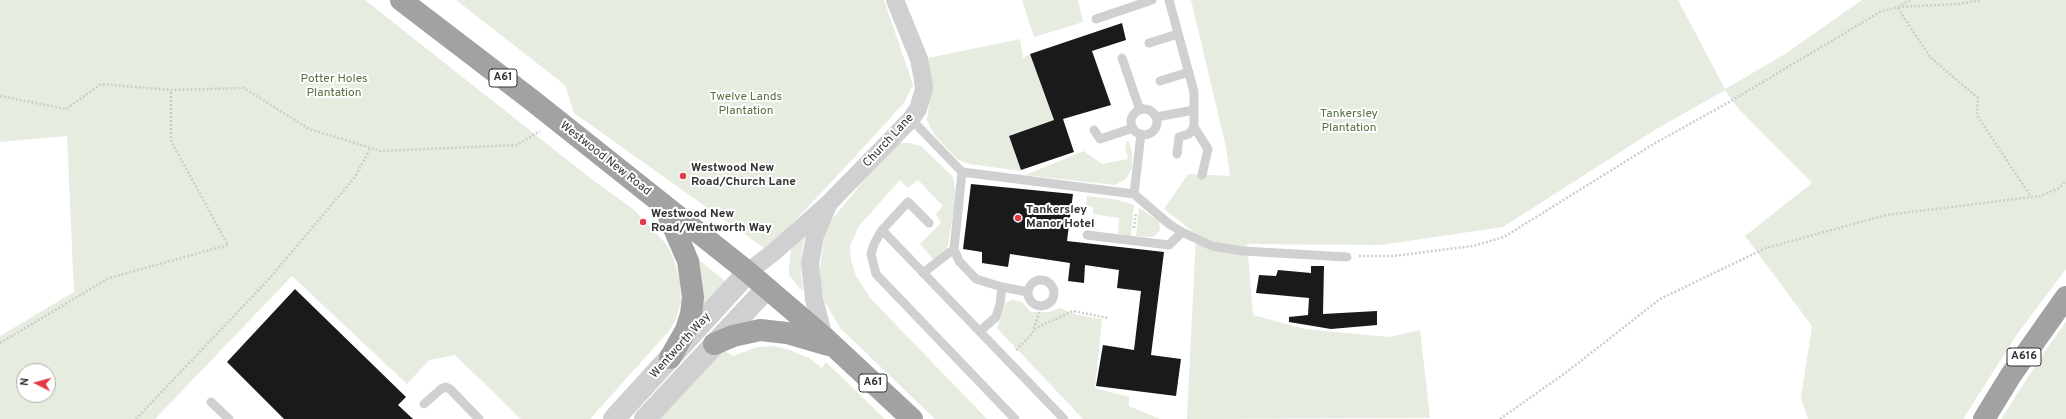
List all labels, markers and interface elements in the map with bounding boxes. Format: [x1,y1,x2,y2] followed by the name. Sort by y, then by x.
[489,69,517,87] road number: A61
[300,73,368,101] park label: Potter Holes Plantation
[710,91,782,119] park label: Twelve Lands Plantation
[1320,108,1378,136] park label: Tankersley Plantation
[861,111,917,171] street label: Church Lane
[557,119,653,199] street label: Westwood New Road
[691,162,796,190] place label: Westwood New Road/Church Lane
[678,171,688,181] marker: Westwood New Road/Church Lane
[1026,204,1094,232] place label: Tankersley Manor Hotel
[651,208,772,236] place label: Westwood New Road/Wentworth Way
[1013,213,1023,223] marker: Tankersley Manor Hotel
[638,217,648,227] marker: Westwood New Road/Wentworth Way
[648,310,714,382] street label: Wentworth Way
[2007,348,2041,366] road number: A616
[16,363,56,403] north arrow
[859,374,887,392] road number: A61
[18,377,32,387] text: N

